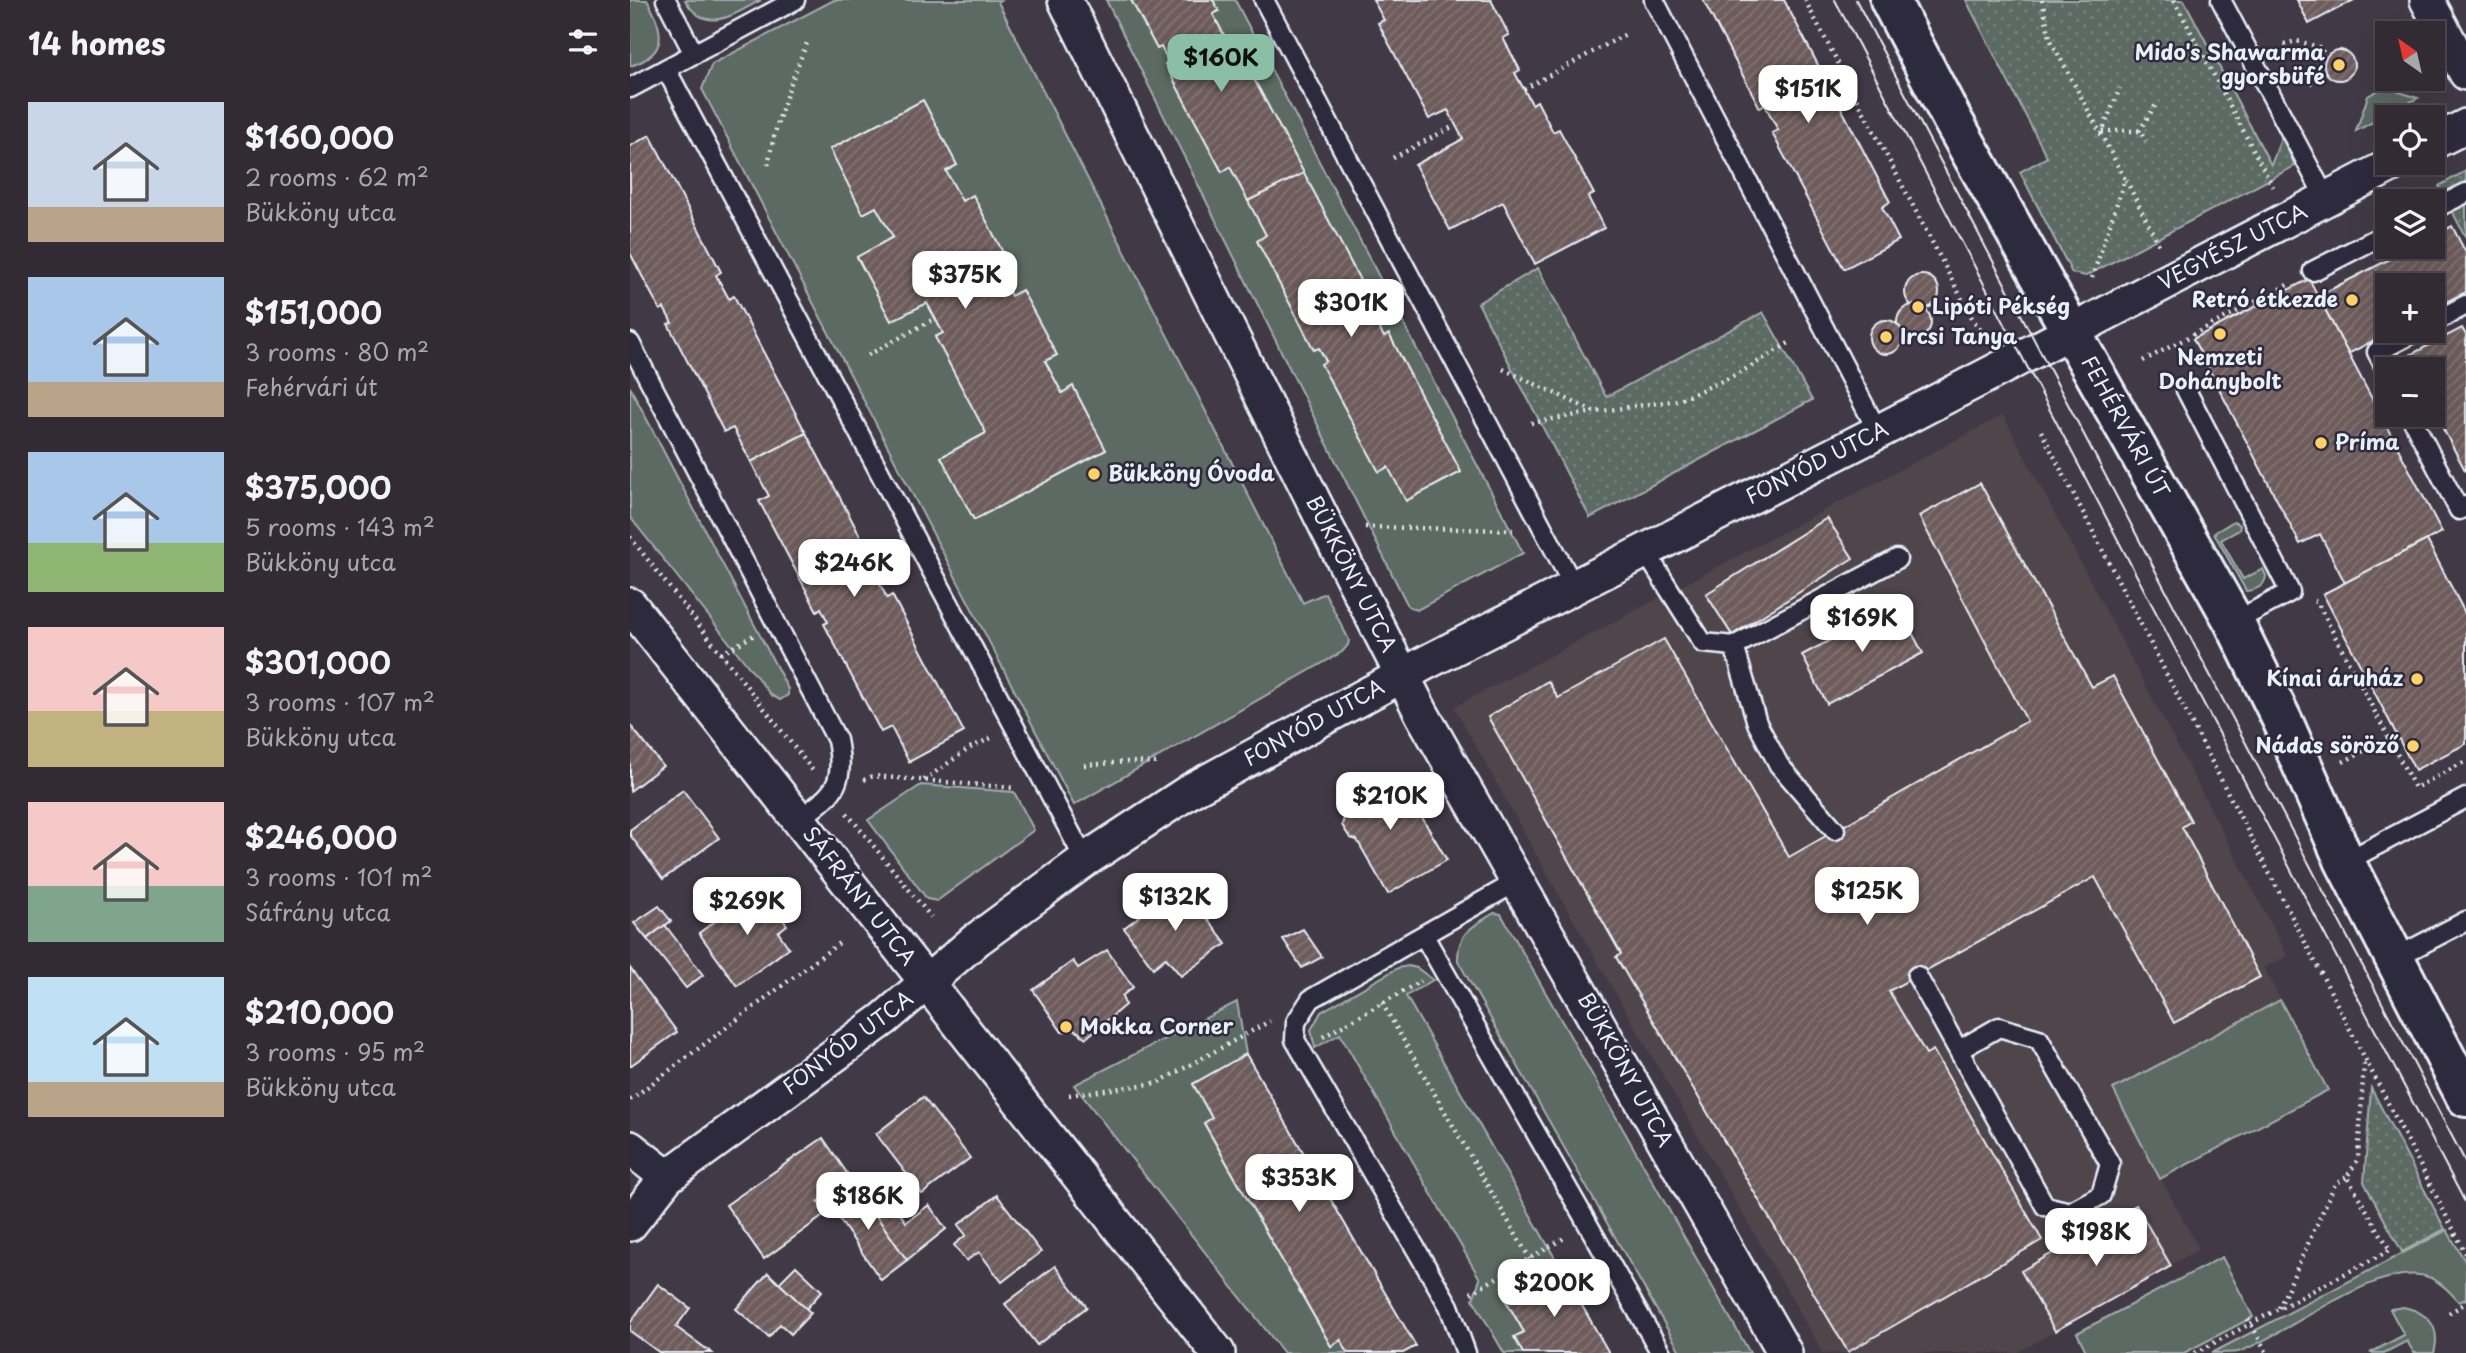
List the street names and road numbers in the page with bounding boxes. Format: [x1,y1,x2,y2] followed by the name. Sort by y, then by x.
[2152,194,2312,297] street label: VEGYÉSZ UTCA
[2074,349,2179,504] street label: FEHÉRVÁRI ÚT
[1739,411,1893,511] street label: FONYÓD UTCA
[1299,489,1406,657] street label: BÜKKÖNY UTCA
[1237,669,1389,773] street label: FONYÓD UTCA
[796,818,925,971] street label: SÁFRÁNY UTCA
[775,981,919,1101] street label: FONYÓD UTCA
[1571,986,1683,1152] street label: BÜKKÖNY UTCA

